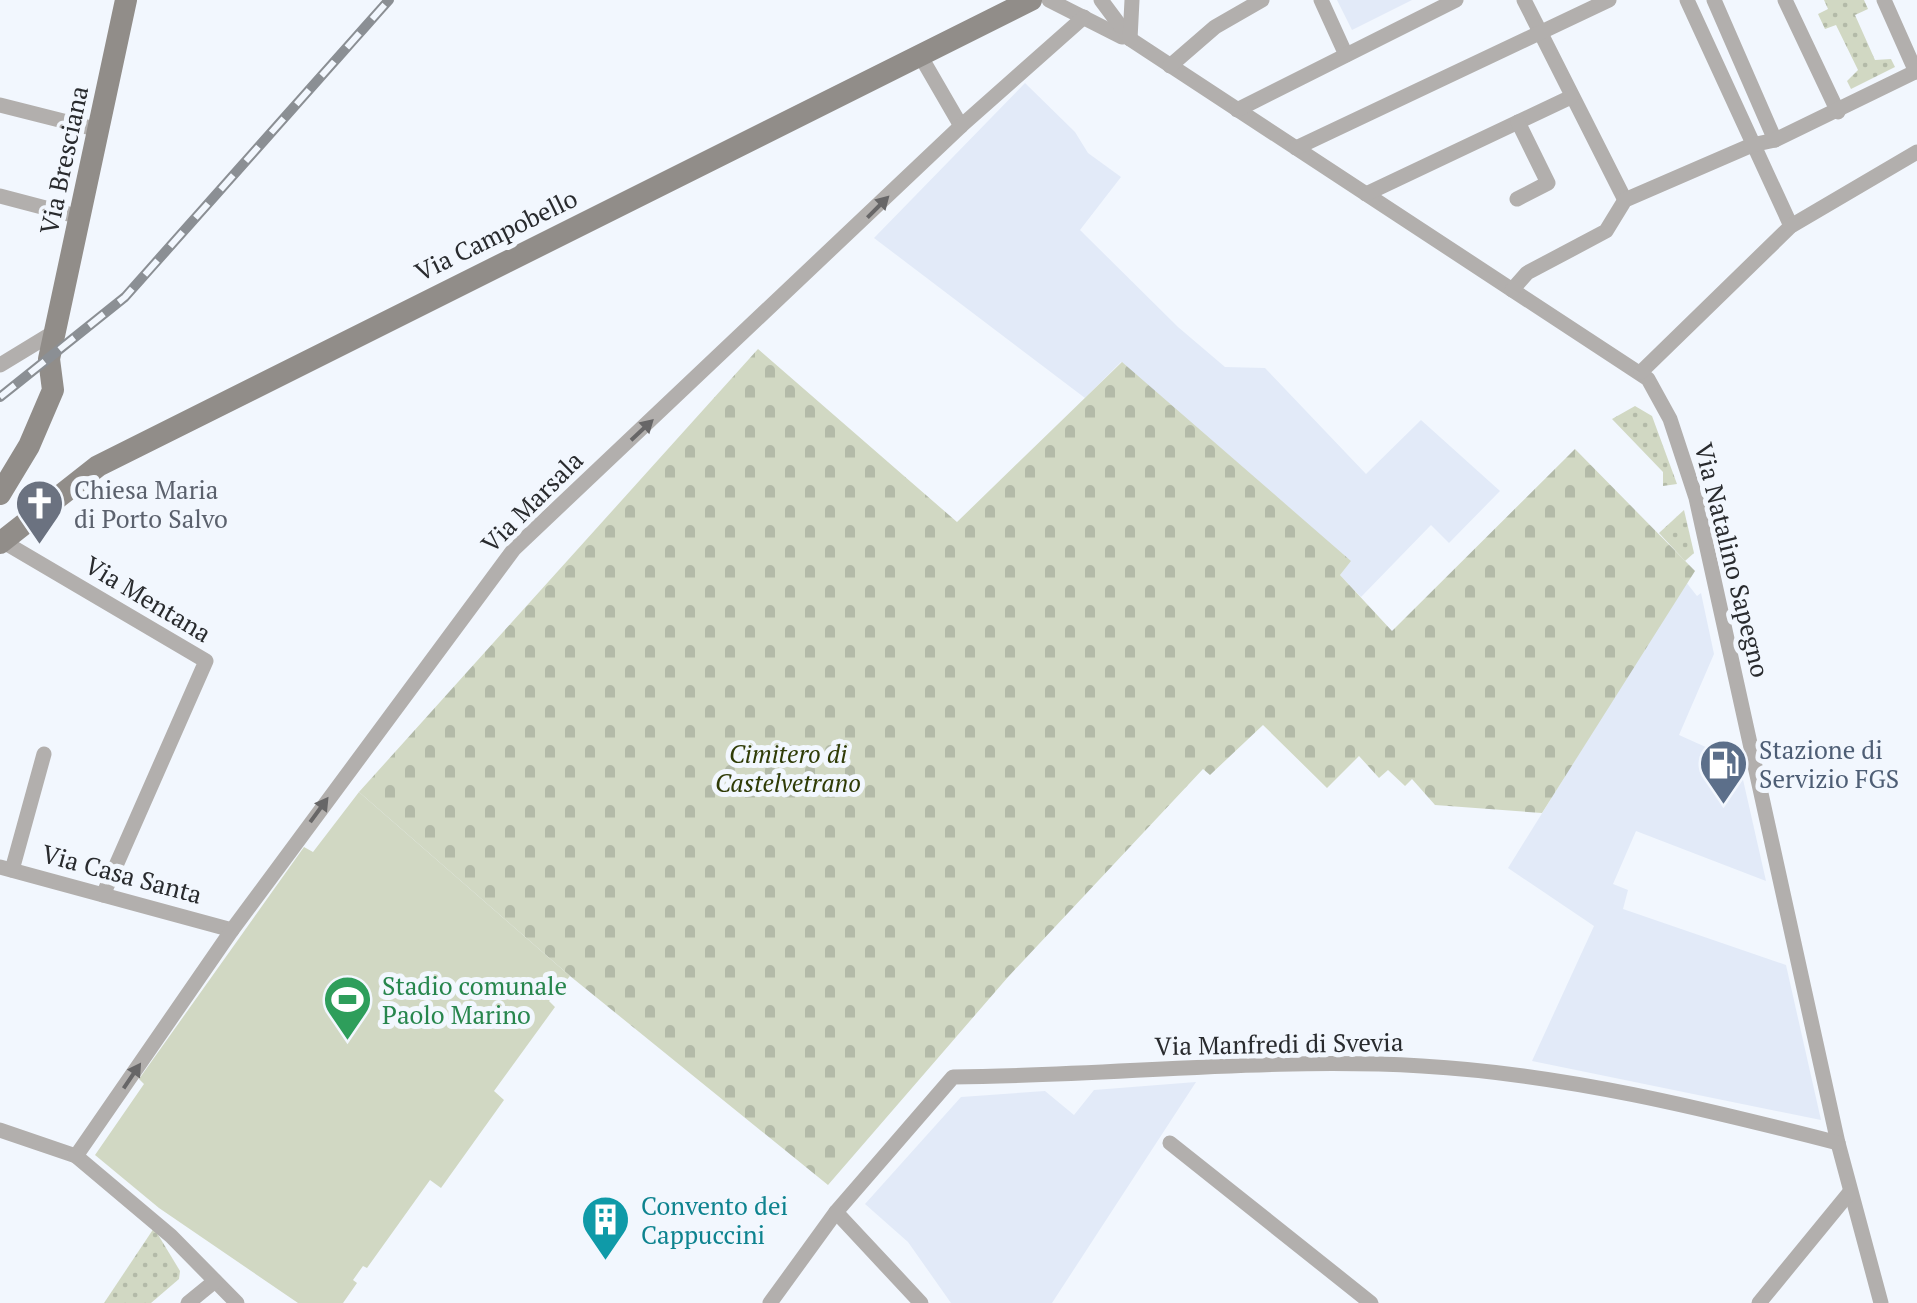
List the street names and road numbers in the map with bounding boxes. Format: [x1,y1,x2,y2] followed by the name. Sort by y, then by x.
[32,82,95,237] street label: Via Bresciana
[409,181,582,288] street label: Via Campobello
[1687,439,1778,681] street label: Via Natalino Sapegno
[474,443,590,560] street label: Via Marsala
[79,548,218,649] street label: Via Mentana
[38,836,206,911] street label: Via Casa Santa
[1154,1025,1404,1062] street label: Via Manfredi di Svevia

